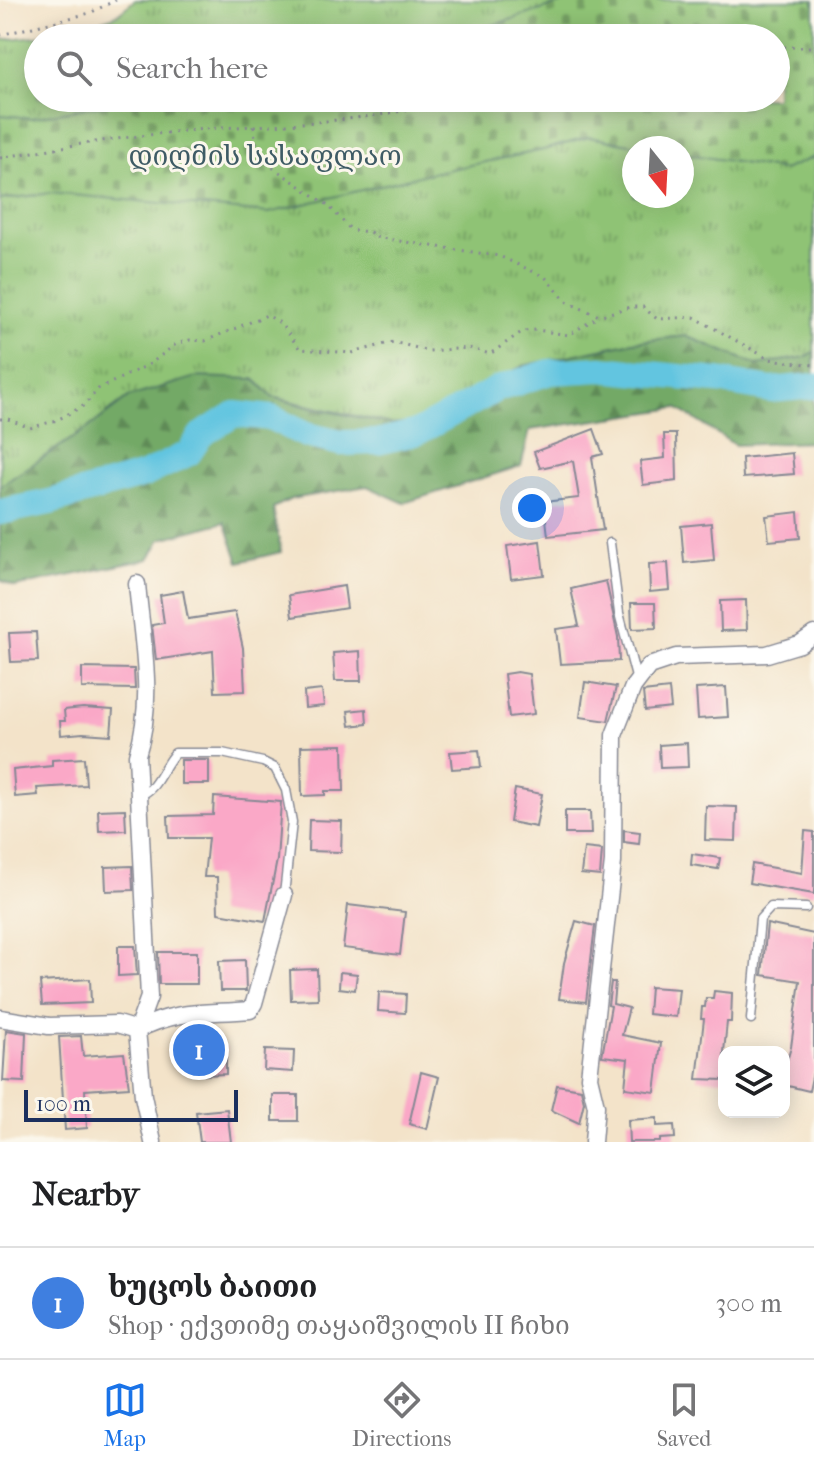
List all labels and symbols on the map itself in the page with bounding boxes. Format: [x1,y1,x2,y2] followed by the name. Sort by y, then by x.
[622,136,694,208] north arrow
[129,139,401,172] park label: დიღმის სასაფლაო
[512,488,552,528] your location
[173,1020,225,1080] pin: 1
[24,1086,238,1122] scale bar

